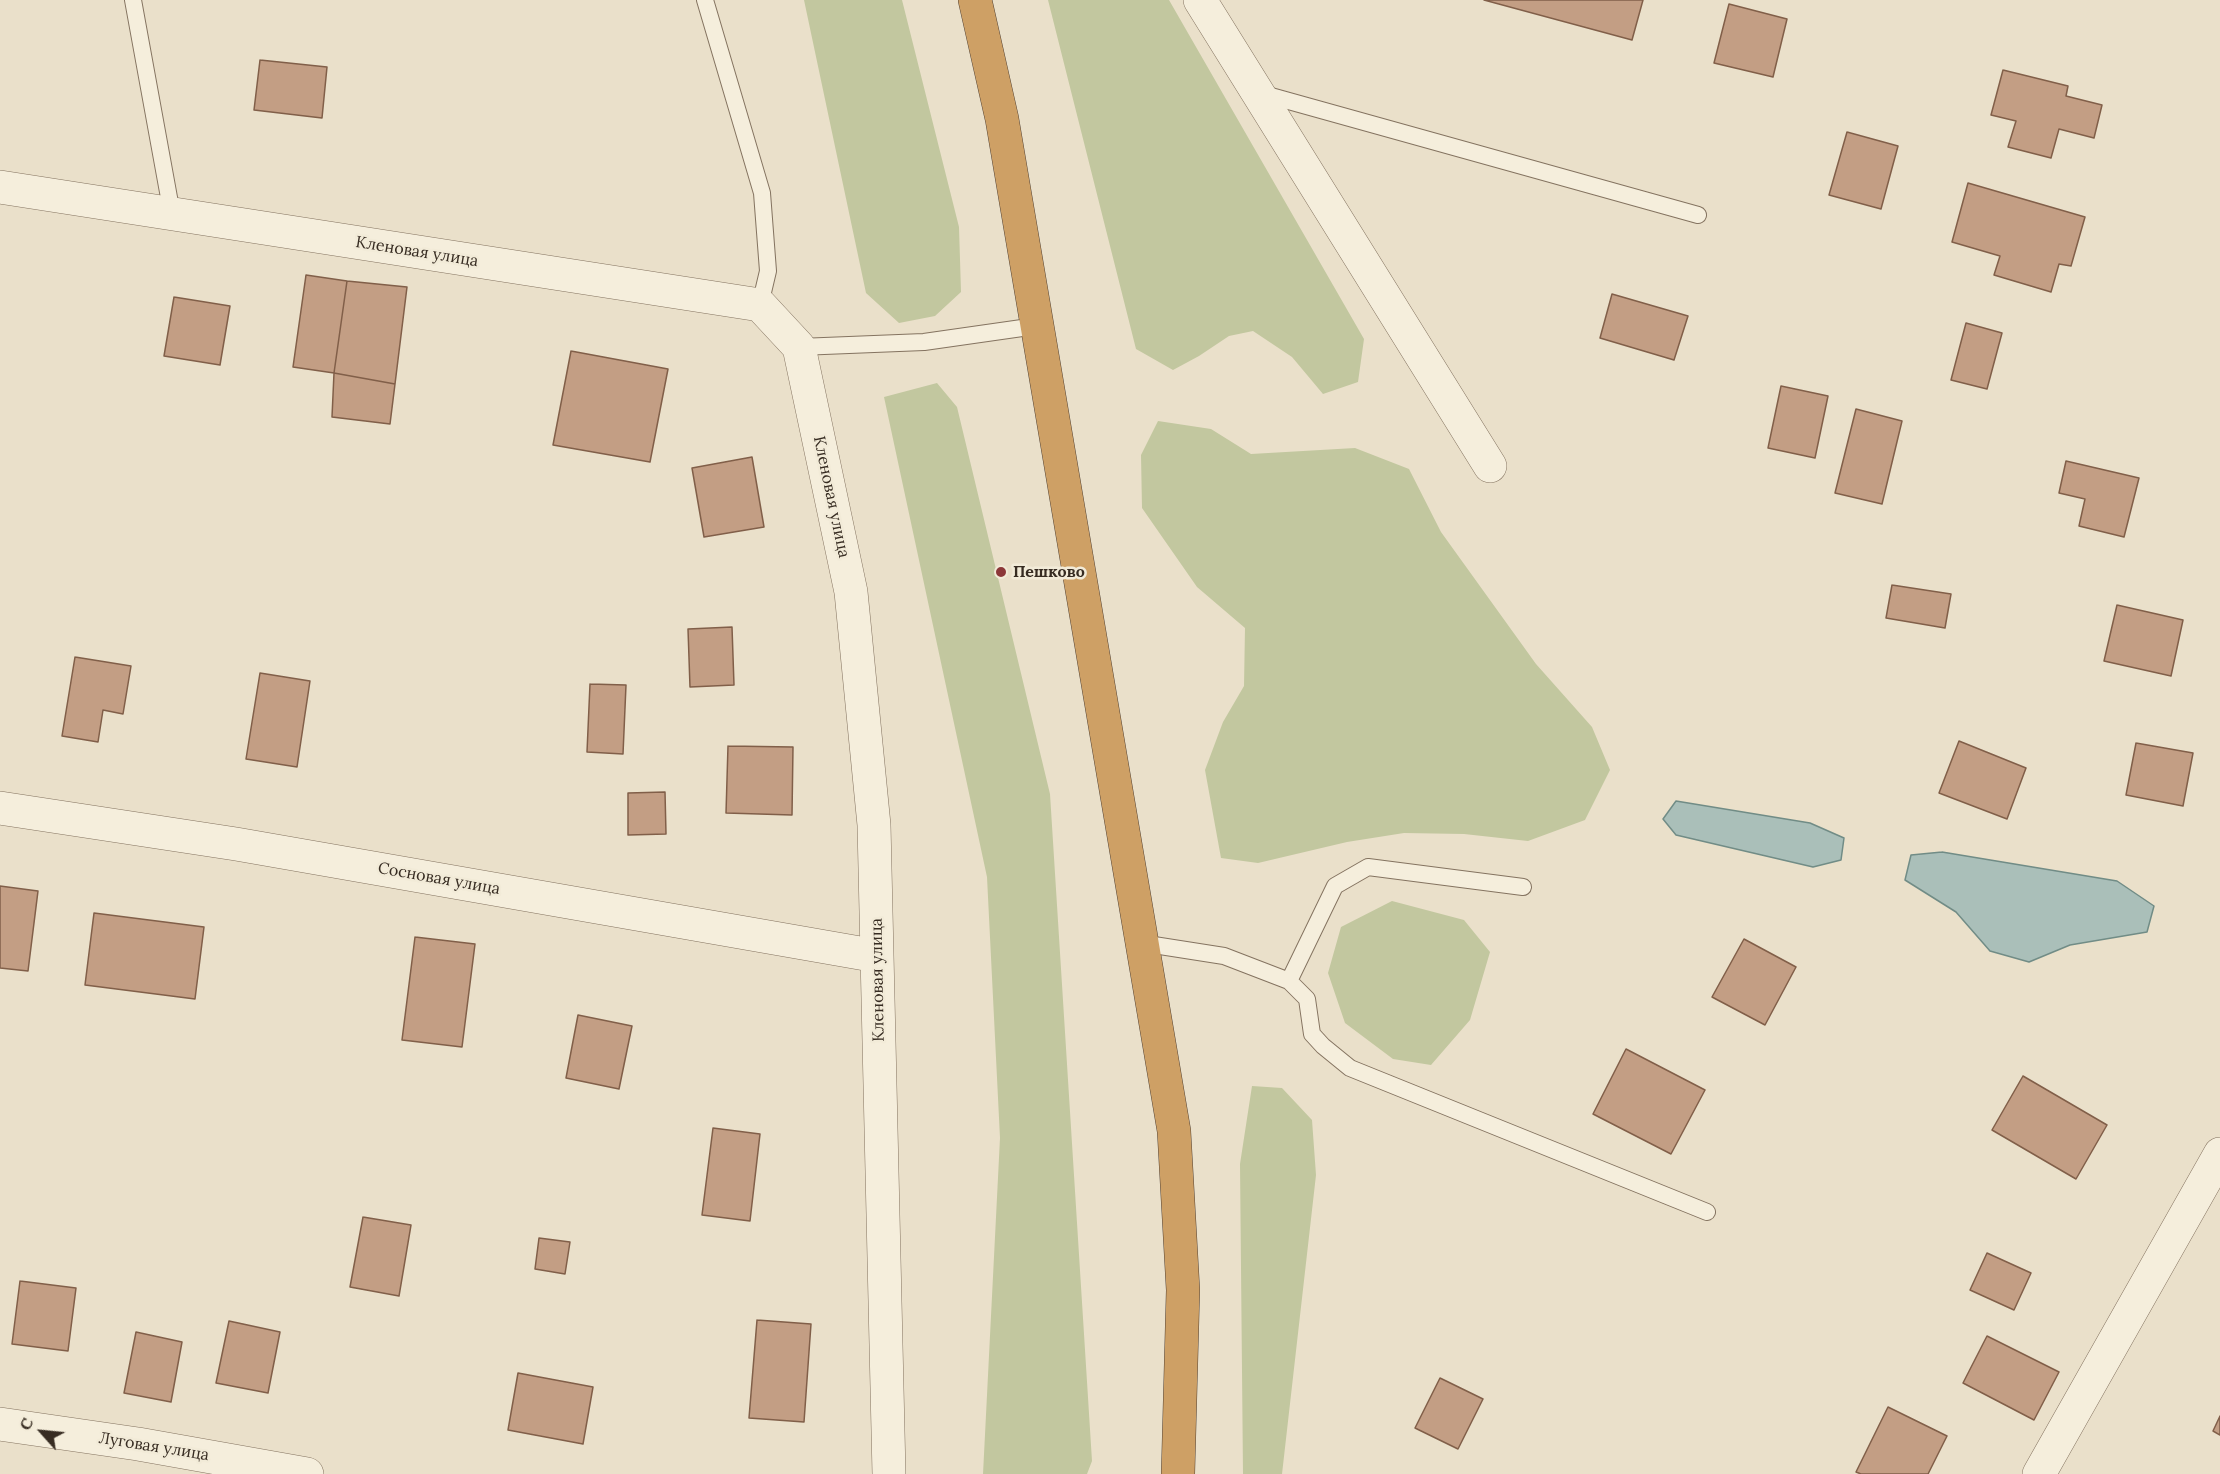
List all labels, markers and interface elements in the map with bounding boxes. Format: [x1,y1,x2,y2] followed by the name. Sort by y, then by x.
[354,233,480,271] street label: Кленовая улица
[809,434,853,560] street label: Кленовая улица
[1013,562,1085,582] place label: Пешково
[994,565,1008,579] marker: Пешково
[376,859,502,899] street label: Сосновая улица
[867,918,889,1042] street label: Кленовая улица
[12,1402,72,1462] north arrow
[15,1414,37,1433] text: С
[98,1429,210,1465] street label: Луговая улица

